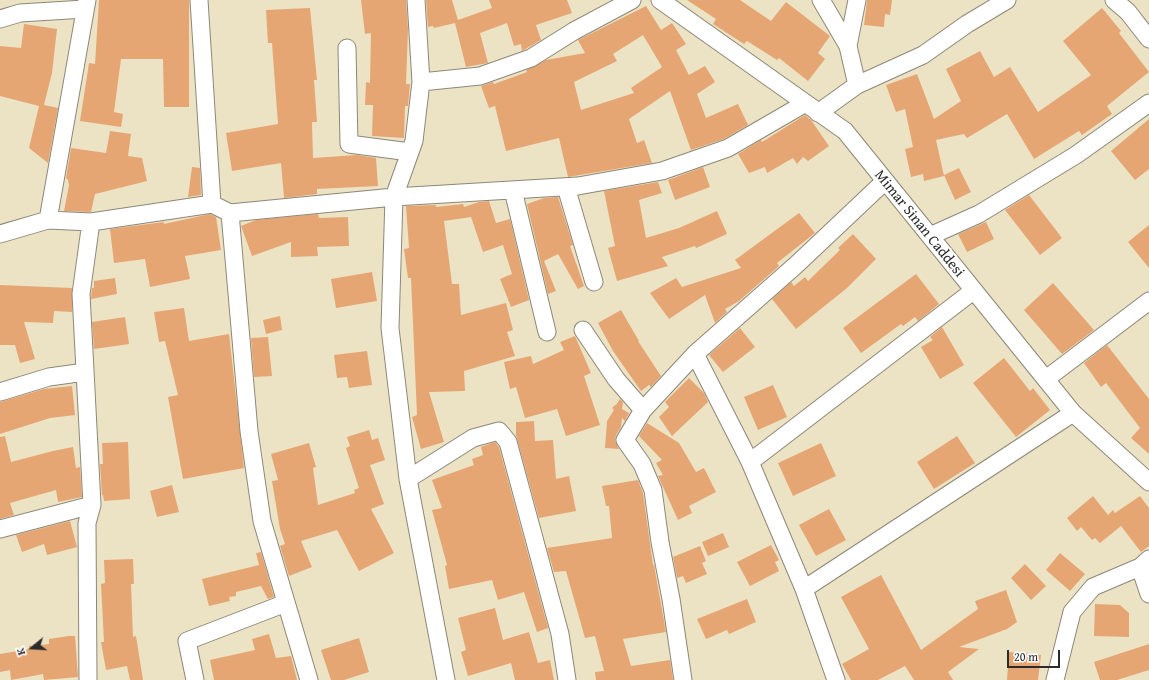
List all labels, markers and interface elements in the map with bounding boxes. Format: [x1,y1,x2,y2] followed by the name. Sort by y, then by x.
[870,167,968,281] street label: Mimar Sinan Caddesi
[12,628,52,668] north arrow
[1009,642,1062,668] scale bar
[12,646,29,657] text: K
[1014,648,1038,665] text: 20 m

